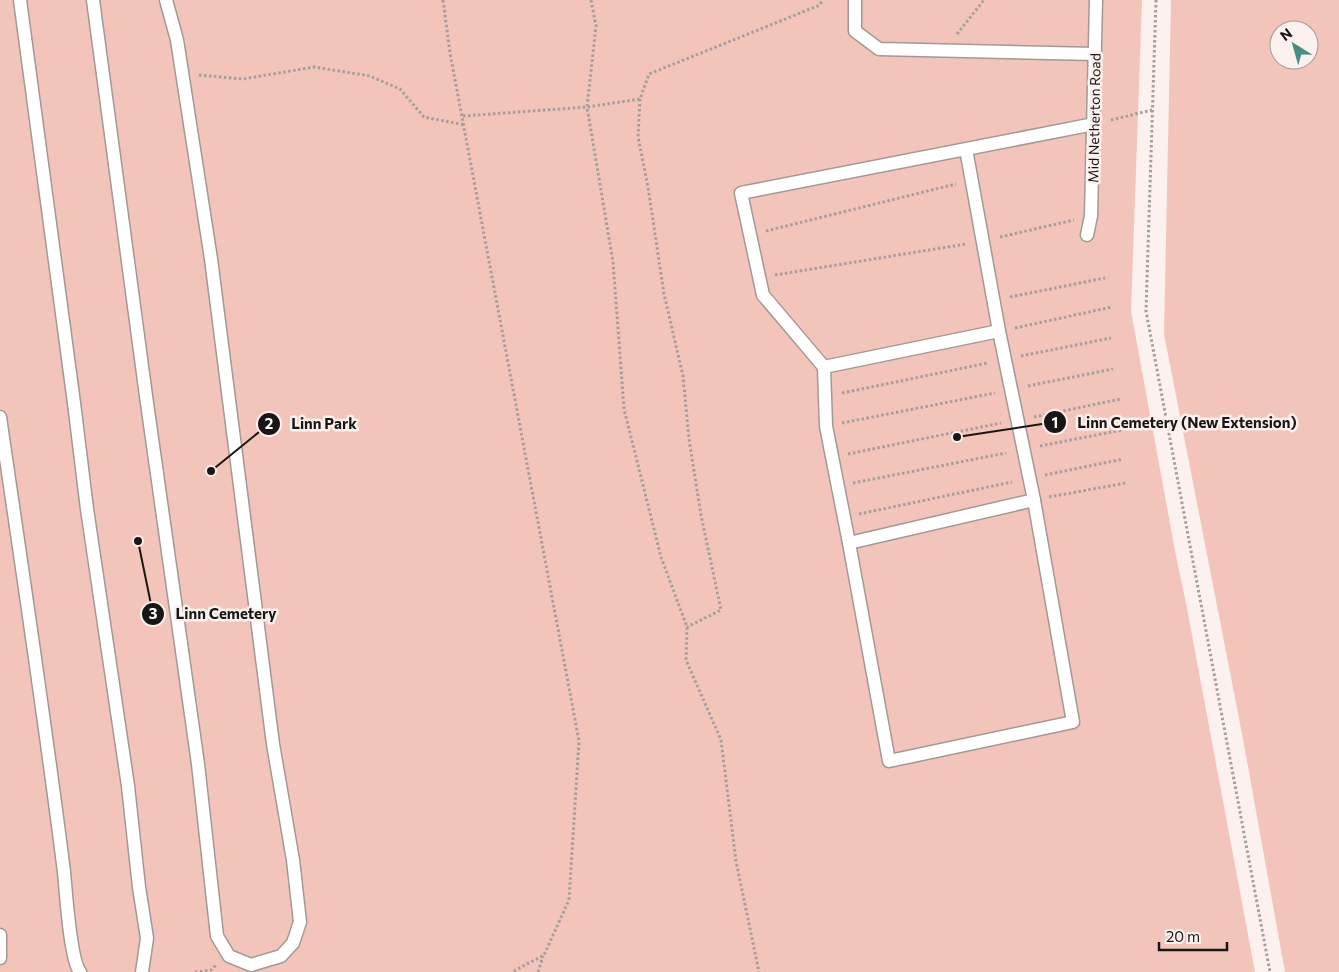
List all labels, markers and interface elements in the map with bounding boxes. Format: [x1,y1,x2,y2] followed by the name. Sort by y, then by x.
[1269,20,1319,70] north arrow
[1277,24,1295,44] text: N
[1084,53,1104,183] street label: Mid Netherton Road
[1043,407,1307,437] callout: Linn Cemetery (New Extension)
[256,409,367,439] callout: Linn Park
[1052,413,1058,431] text: 1
[1077,413,1297,431] text: Linn Cemetery (New Extension)
[265,414,273,432] text: 2
[291,414,357,432] text: Linn Park
[140,599,286,629] callout: Linn Cemetery
[149,604,158,622] text: 3
[176,604,277,622] text: Linn Cemetery
[1159,920,1226,952] scale bar
[1166,927,1200,945] text: 20 m

